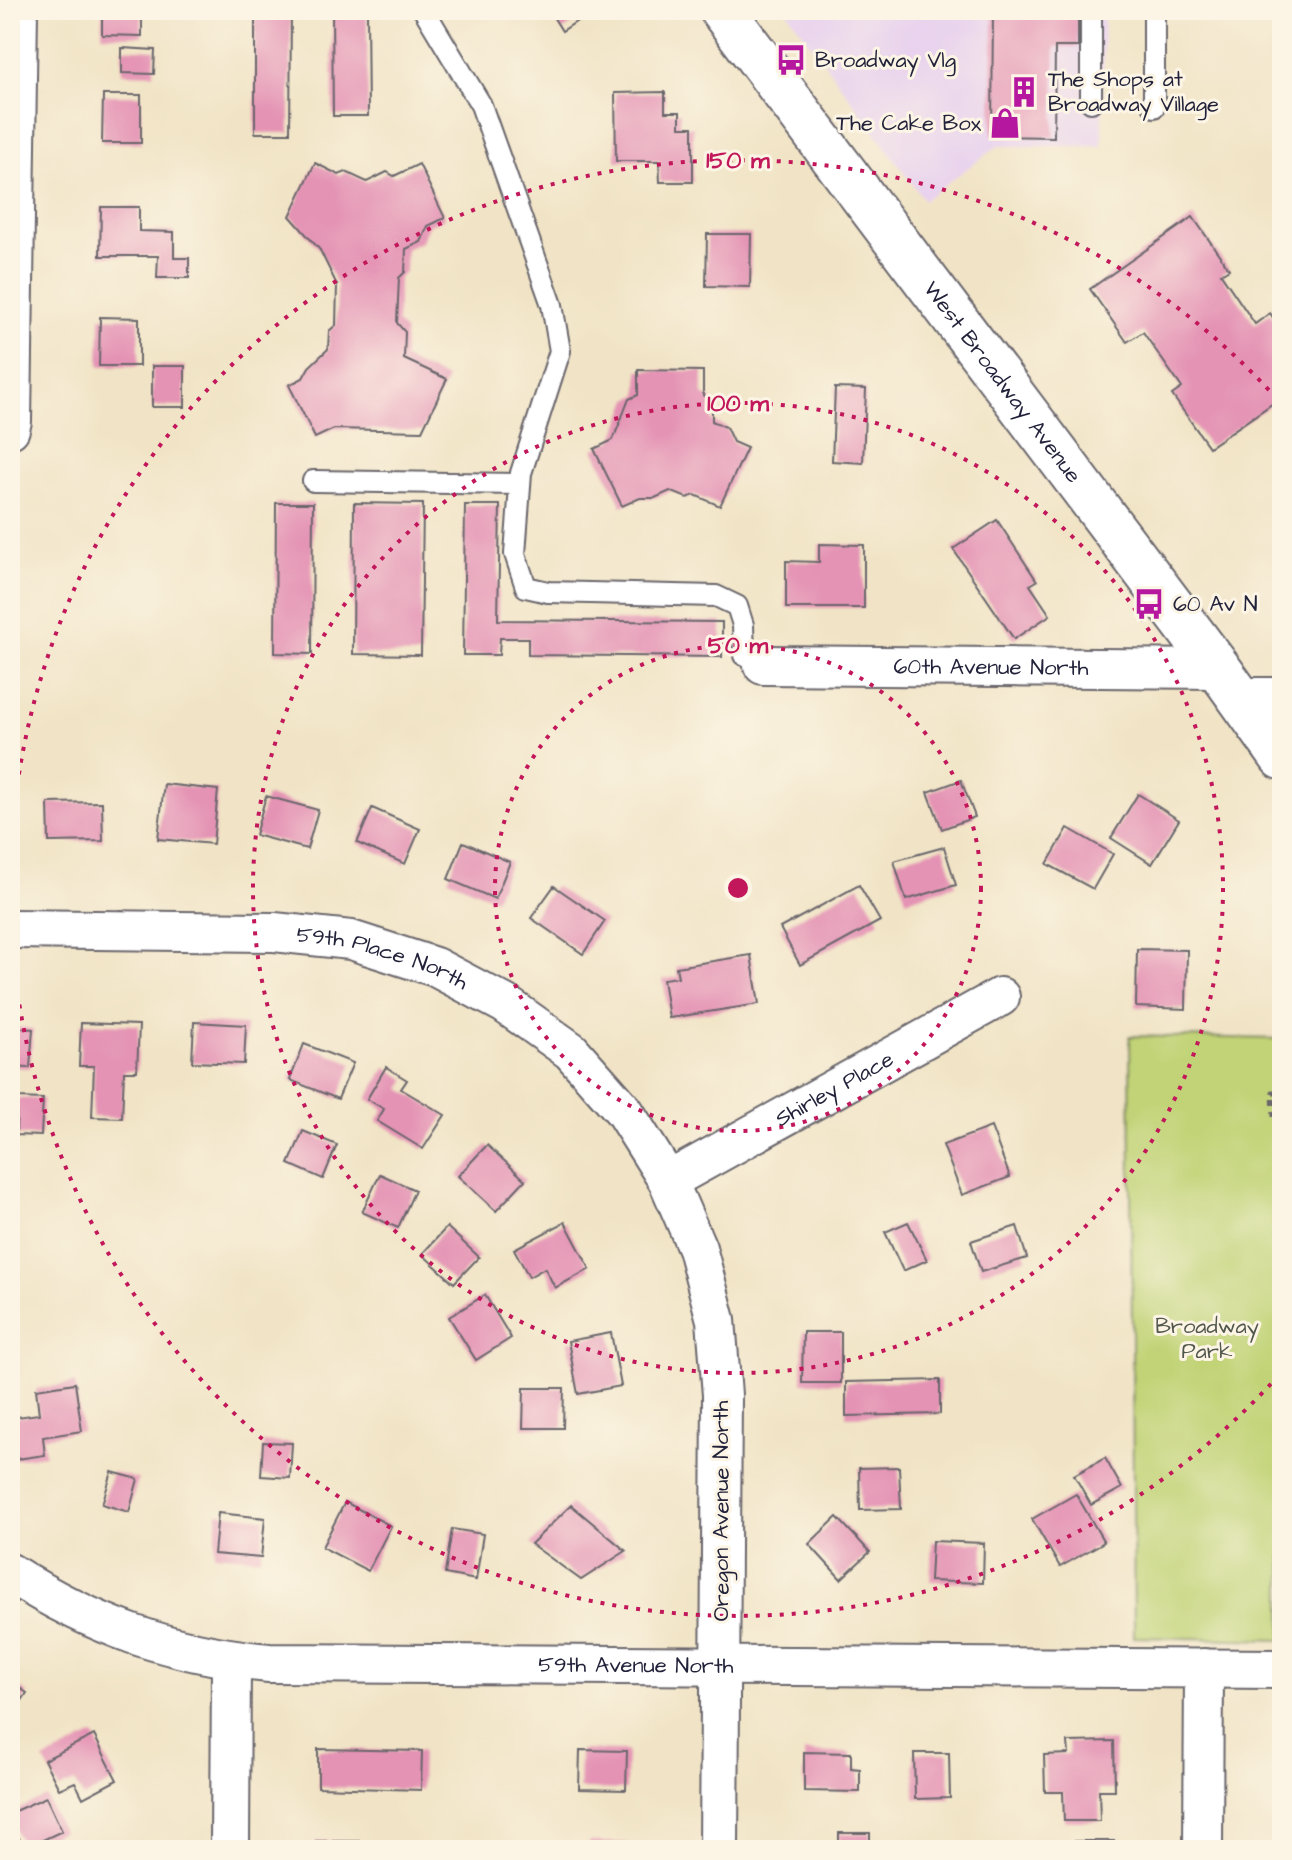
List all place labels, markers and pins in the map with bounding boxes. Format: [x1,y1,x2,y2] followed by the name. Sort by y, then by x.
[774,43,808,77] bus stop icon: Broadway Vlg
[815,45,956,77] place label: Broadway Vlg
[1048,64,1219,121] place label: The Shops at Broadway Village
[1007,75,1041,109] building icon: The Shops at Broadway Village
[988,106,1022,140] shop icon: The Cake Box
[836,108,982,139] place label: The Cake Box
[1132,587,1166,621] bus stop icon: 60 Av N
[1173,589,1258,620] place label: 60 Av N
[724,874,752,902] centre of rings

